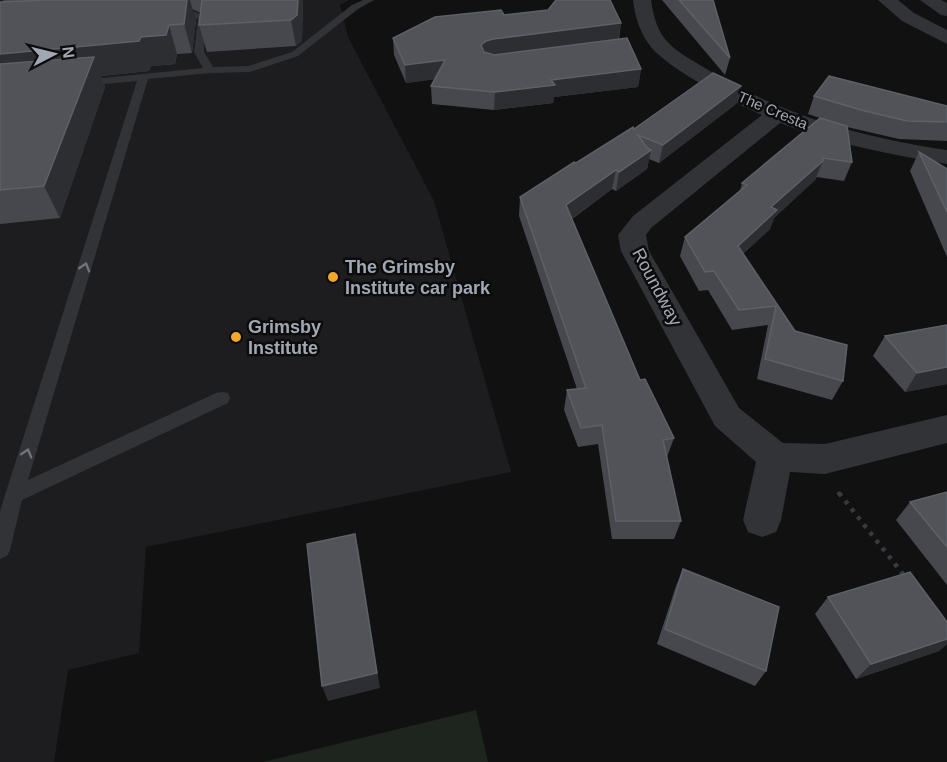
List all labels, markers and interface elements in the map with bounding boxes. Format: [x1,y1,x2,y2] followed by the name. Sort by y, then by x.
[24,24,84,84] north arrow
[59,45,78,59] text: N
[736,88,811,133] street label: The Cresta
[628,245,686,329] street label: Roundway
[345,257,491,298] place label: The Grimsby Institute car park
[77,262,90,273] one-way arrow
[326,270,340,284] marker: The Grimsby Institute car park
[248,317,321,358] place label: Grimsby Institute
[229,330,243,344] marker: Grimsby Institute
[20,448,32,459] one-way arrow

